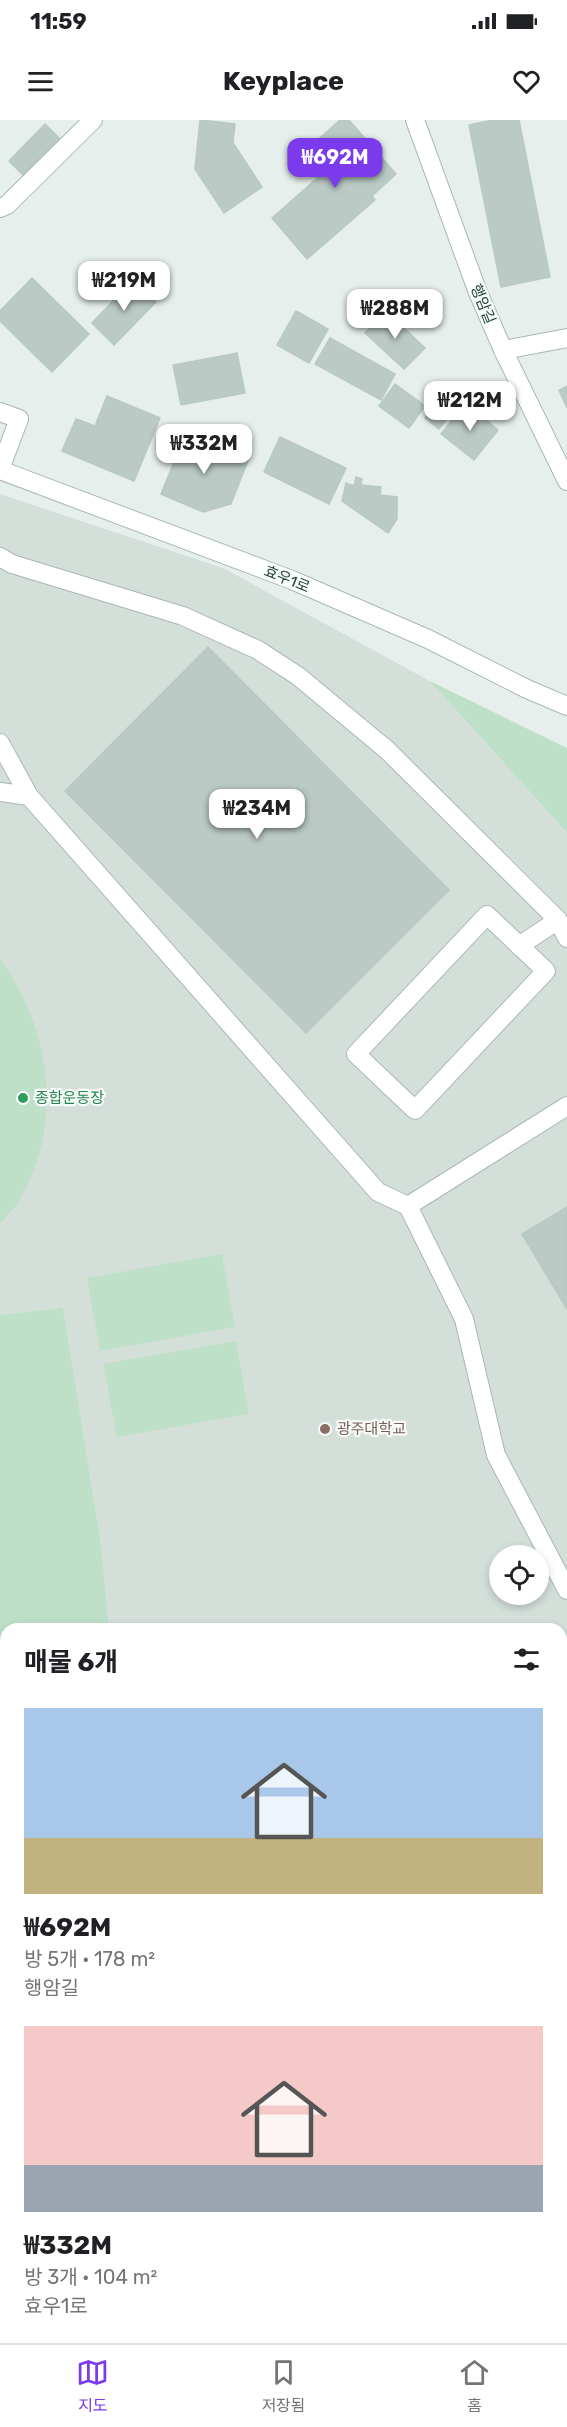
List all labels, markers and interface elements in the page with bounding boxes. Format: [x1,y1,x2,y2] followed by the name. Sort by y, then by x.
[30,8,87,35] text: 11:59
[24,65,57,98] icon: menu
[223,65,344,97] text: Keyplace
[510,65,543,98] icon: heart
[293,138,377,189] pin: ₩692M
[301,145,369,169] text: ₩692M
[82,261,166,312] pin: ₩219M
[92,268,156,292] text: ₩219M
[467,281,499,327] street label: 행암길
[353,289,437,340] pin: ₩288M
[361,296,429,320] text: ₩288M
[428,381,512,432] pin: ₩212M
[438,388,502,412] text: ₩212M
[162,424,246,475] pin: ₩332M
[170,431,238,455] text: ₩332M
[261,562,313,596] street label: 효우1로
[215,789,299,840] pin: ₩234M
[223,796,291,820] text: ₩234M
[35,1089,104,1107] place label: 종합운동장
[16,1091,30,1105] marker: 종합운동장
[337,1420,406,1438] place label: 광주대학교
[318,1422,332,1436] marker: 광주대학교
[489,1545,549,1605] map controls
[489,1545,549,1605] button: locate
[510,1643,543,1676] icon: filters
[24,1647,118,1678] text: 매물 6개
[230,1747,338,1855] icon: home
[24,1912,111,1943] text: ₩692M
[24,1947,155,1971] text: 방 5개 · 178 m²
[24,1976,79,2000] text: 행암길
[230,2065,338,2173] icon: home
[24,2230,112,2261] text: ₩332M
[24,2265,157,2289] text: 방 3개 · 104 m²
[24,2294,88,2318] text: 효우1로
[76,2356,109,2416] tab: 지도
[261,2356,306,2416] tab: 저장됨
[458,2356,491,2416] tab: 홈

